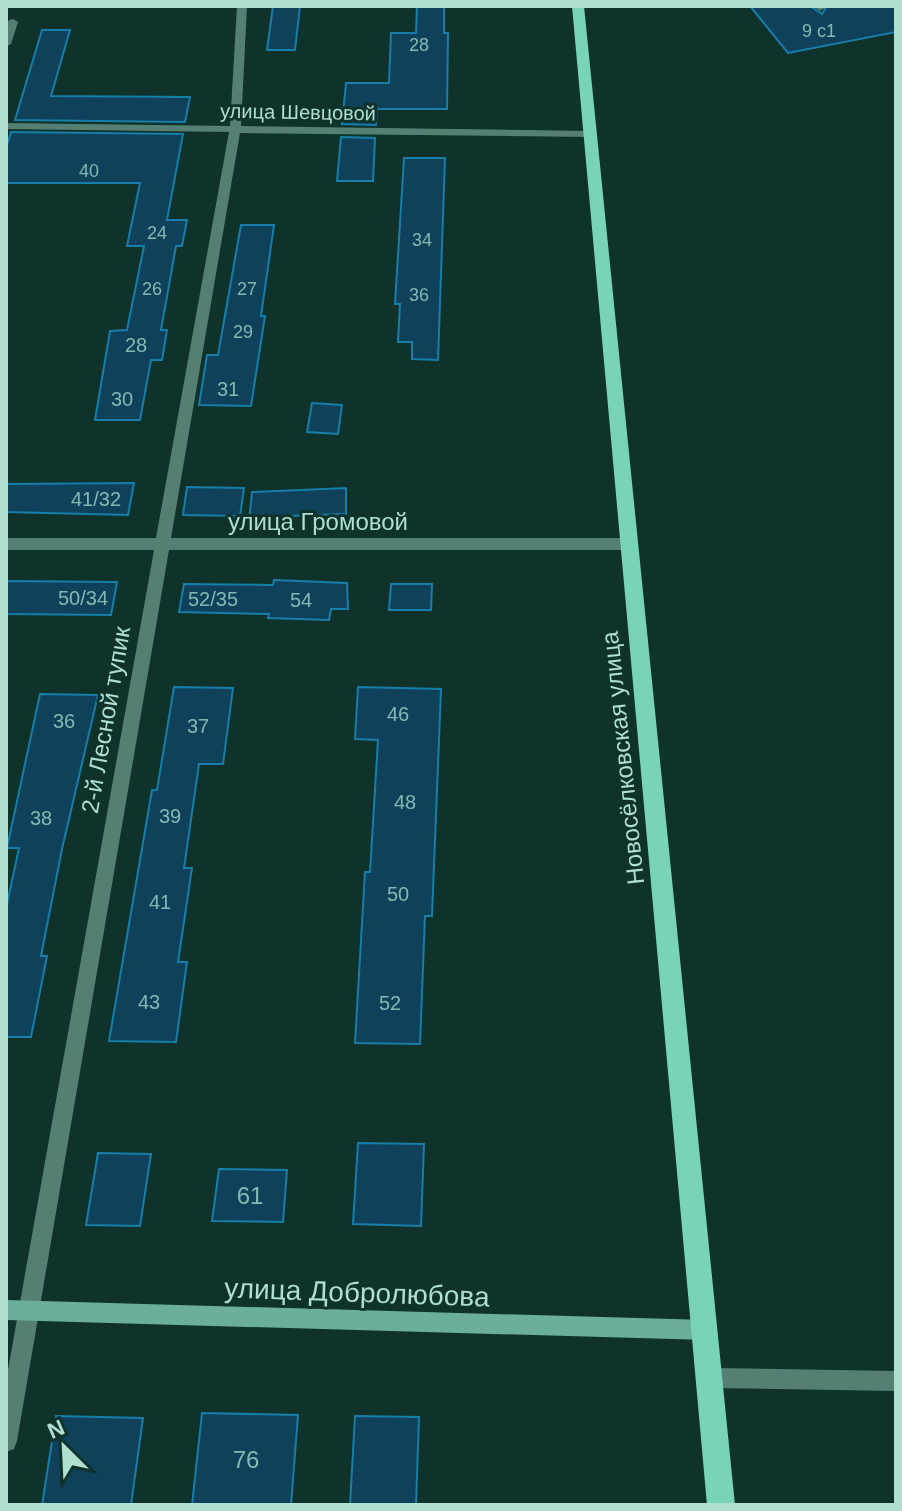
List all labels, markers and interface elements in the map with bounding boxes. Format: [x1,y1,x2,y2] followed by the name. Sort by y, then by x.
[802,21,836,41] house number: 9 с1
[409,35,429,55] house number: 28
[220,100,376,124] street label: улица Шевцовой
[79,161,99,181] house number: 40
[147,223,167,243] house number: 24
[412,230,432,250] house number: 34
[142,279,162,299] house number: 26
[237,279,257,299] house number: 27
[409,285,429,305] house number: 36
[233,322,253,342] house number: 29
[125,334,147,356] house number: 28
[217,378,239,400] house number: 31
[111,388,133,410] house number: 30
[71,488,121,510] house number: 41/32
[228,508,408,535] street label: улица Громовой
[58,587,108,609] house number: 50/34
[188,588,238,610] house number: 52/35
[290,589,312,611] house number: 54
[76,624,135,815] street label: 2-й Лесной тупик
[596,629,649,886] street label: Новосёлковская улица
[387,703,409,725] house number: 46
[53,710,75,732] house number: 36
[187,715,209,737] house number: 37
[394,791,416,813] house number: 48
[159,805,181,827] house number: 39
[30,807,52,829] house number: 38
[387,883,409,905] house number: 50
[149,891,171,913] house number: 41
[138,991,160,1013] house number: 43
[379,992,401,1014] house number: 52
[237,1182,263,1209] house number: 61
[224,1272,490,1313] street label: улица Добролюбова
[24,1407,104,1487] north arrow
[44,1415,68,1444] text: N
[233,1446,259,1473] house number: 76

